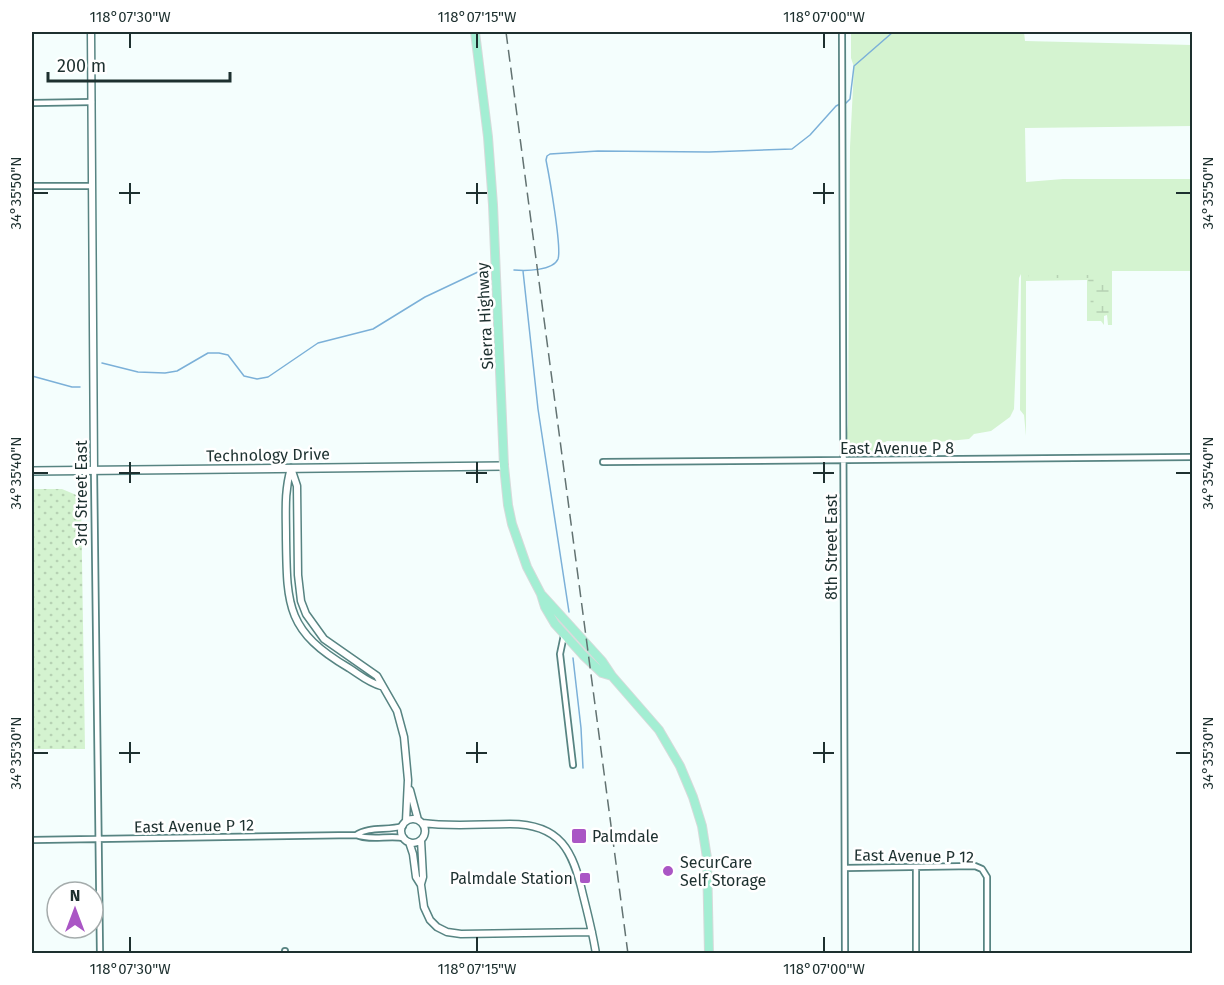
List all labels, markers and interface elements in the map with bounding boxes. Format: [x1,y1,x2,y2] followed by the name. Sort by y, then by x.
[89,8,171,26] text: 118°07'30"W
[438,8,517,26] text: 118°07'15"W
[783,8,866,26] text: 118°07'00"W
[48,45,230,83] scale bar
[57,55,106,77] text: 200 m
[7,156,25,230] text: 34°35'50"N
[1199,156,1217,230] text: 34°35'50"N
[473,262,497,370] street label: Sierra Highway
[7,437,25,509] text: 34°35'40"N
[1199,437,1217,509] text: 34°35'40"N
[840,439,954,458] street label: East Avenue P 8
[72,440,91,546] street label: 3rd Street East
[206,444,330,466] street label: Technology Drive
[822,494,841,600] street label: 8th Street East
[7,716,25,790] text: 34°35'30"N
[1199,716,1217,790] text: 34°35'30"N
[134,815,254,837] street label: East Avenue P 12
[570,827,588,845] marker: Palmdale
[592,827,659,846] place label: Palmdale
[854,845,974,867] street label: East Avenue P 12
[680,853,766,890] place label: SecurCare Self Storage
[661,864,675,878] marker: SecurCare Self Storage
[450,869,573,888] place label: Palmdale Station
[578,871,592,885] marker: Palmdale Station
[45,880,105,940] north arrow
[70,886,80,905] text: N
[89,960,171,978] text: 118°07'30"W
[438,960,517,978] text: 118°07'15"W
[783,960,866,978] text: 118°07'00"W

